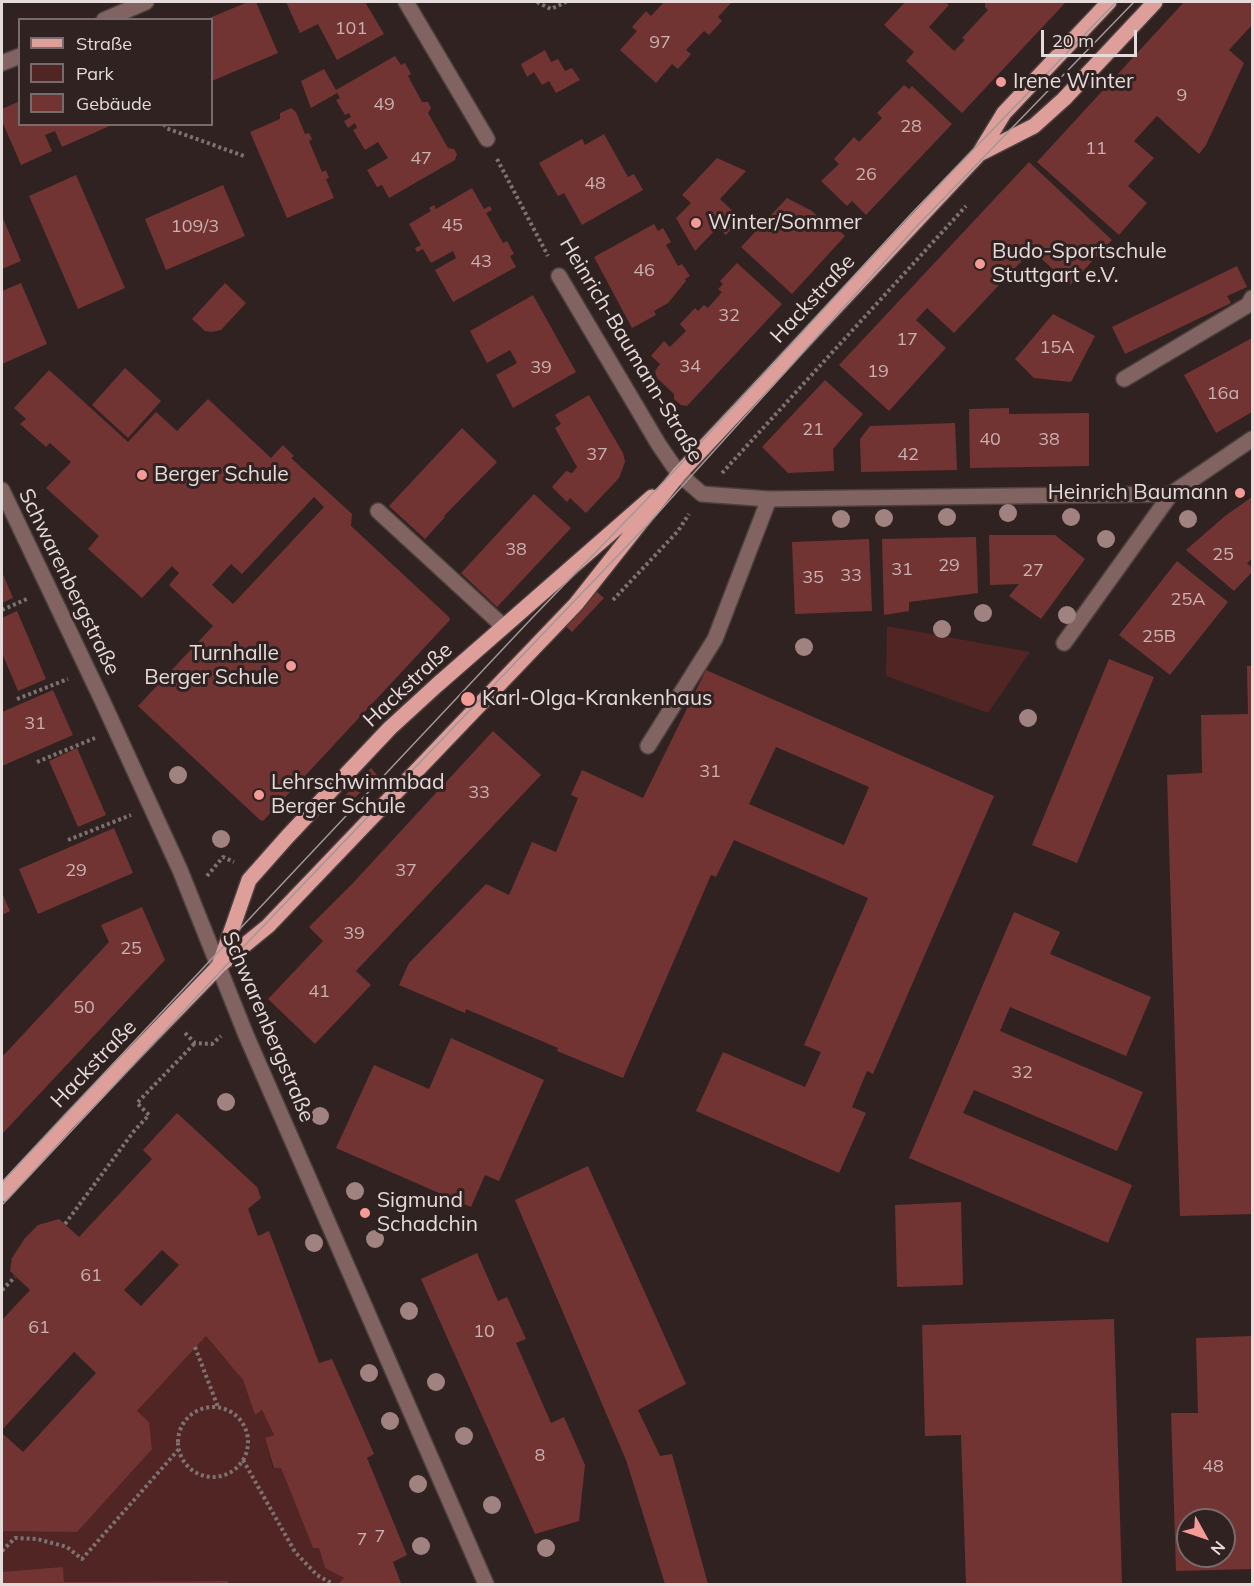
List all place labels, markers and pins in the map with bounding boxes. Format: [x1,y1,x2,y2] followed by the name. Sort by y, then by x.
[1013,69,1134,95] place label: Irene Winter
[994,75,1008,89] marker: Irene Winter
[708,210,862,236] place label: Winter/Sommer
[689,216,703,230] marker: Winter/Sommer
[992,239,1167,289] place label: Budo-Sportschule Stuttgart e.V.
[973,257,987,271] marker: Budo-Sportschule Stuttgart e.V.
[154,462,289,488] place label: Berger Schule
[135,468,149,482] marker: Berger Schule
[1048,480,1228,506] place label: Heinrich Baumann
[1233,486,1247,500] marker: Heinrich Baumann
[144,641,279,691] place label: Turnhalle Berger Schule
[284,659,298,673] marker: Turnhalle Berger Schule
[482,686,712,712] place label: Karl-Olga-Krankenhaus
[459,690,477,708] marker: Karl-Olga-Krankenhaus
[271,770,445,820] place label: Lehrschwimmbad Berger Schule
[252,788,266,802] marker: Lehrschwimmbad Berger Schule
[377,1188,478,1238] place label: Sigmund Schadchin
[358,1206,372,1220] marker: Sigmund Schadchin

